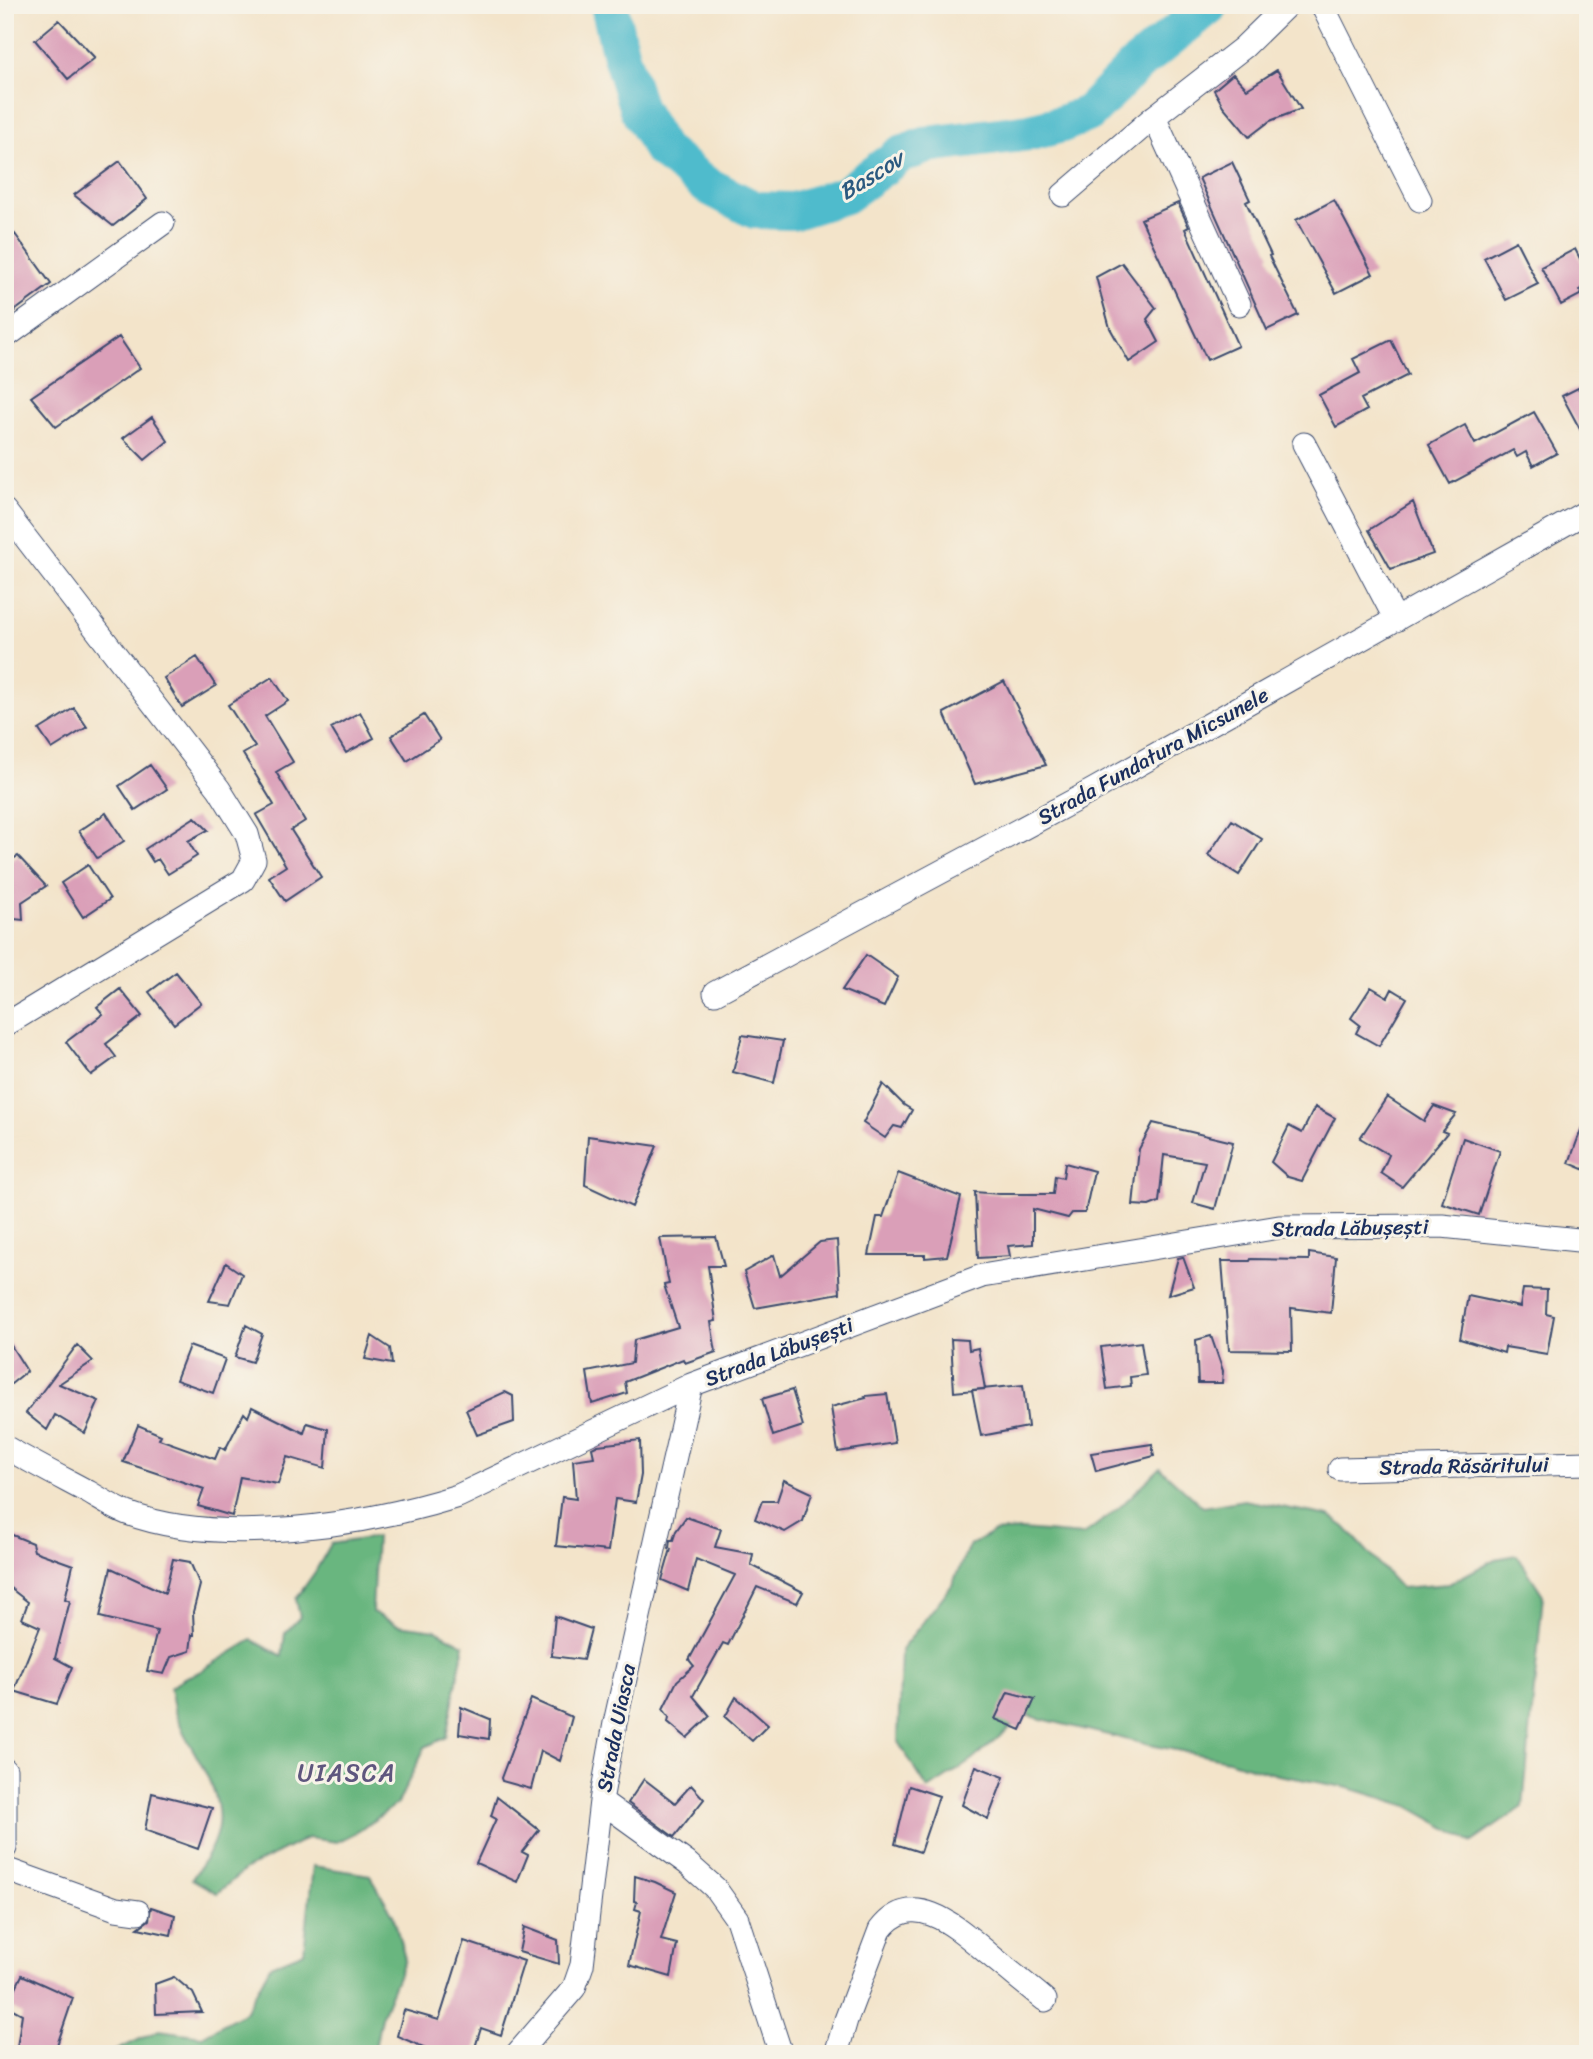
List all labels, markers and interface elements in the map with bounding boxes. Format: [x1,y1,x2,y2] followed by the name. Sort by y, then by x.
[831,138,915,211] water label: Bascov
[1030,676,1276,836] street label: Strada Fundatura Micsunele
[1271,1208,1430,1248] street label: Strada Lăbușești
[699,1306,860,1398] street label: Strada Lăbușești
[1379,1446,1550,1486] street label: Strada Răsăritului
[585,1660,647,1795] street label: Strada Uiasca
[298,1752,396,1794] district label: UIASCA

